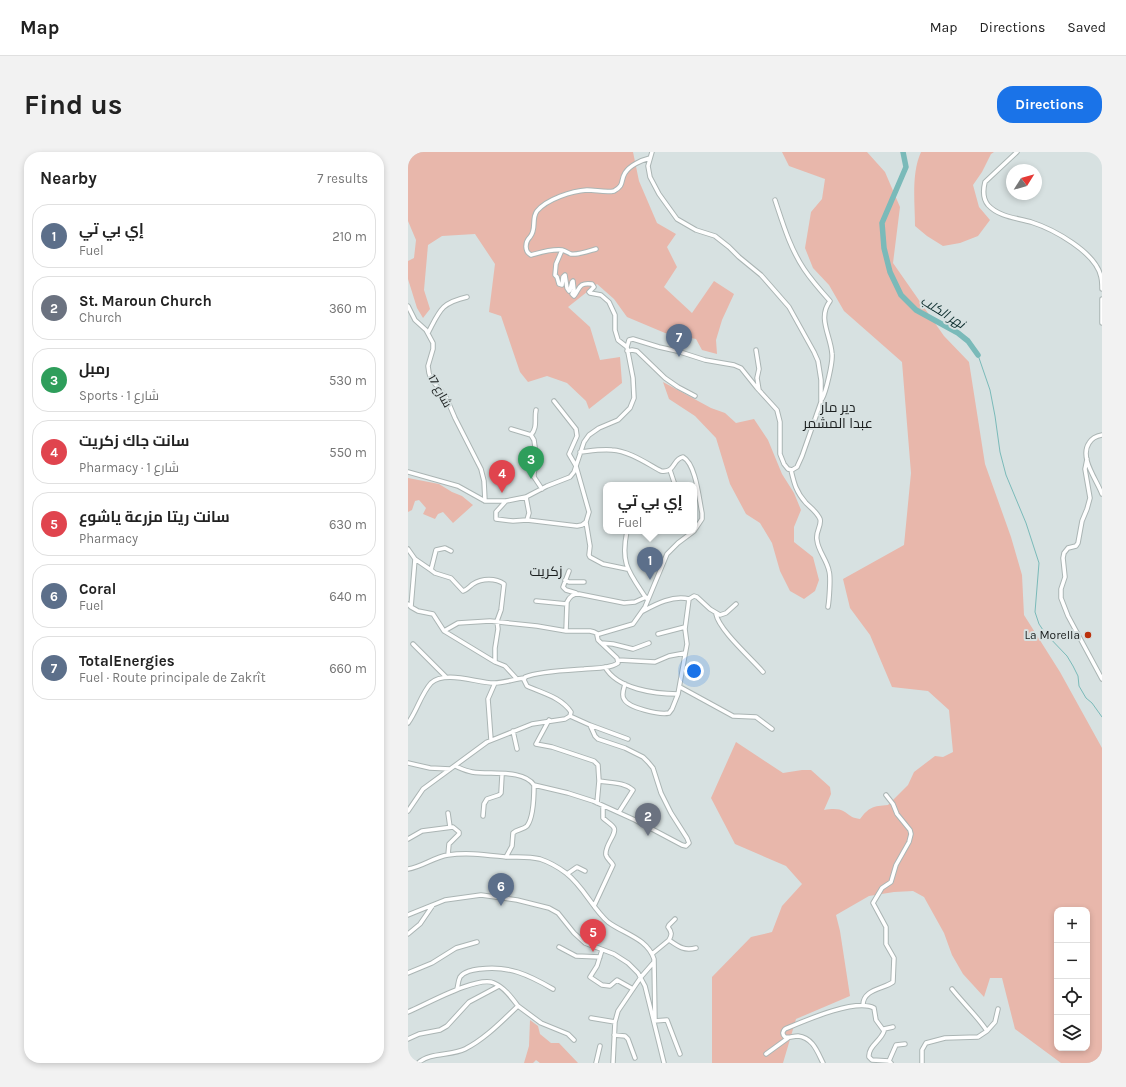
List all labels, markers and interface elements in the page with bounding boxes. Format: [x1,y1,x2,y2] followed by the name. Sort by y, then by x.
[20,17,59,39] text: Map
[930,19,958,36] text: Map
[980,19,1045,36] text: Directions
[1067,19,1106,36] text: Saved
[997,86,1102,123] button: Directions
[24,88,123,121] text: Find us
[1006,164,1042,200] north arrow
[40,168,97,188] text: Nearby
[317,171,368,186] text: 7 results
[79,220,144,238] text: إي بي تي
[52,229,56,244] text: 1
[332,229,367,244] text: 210 m
[79,243,104,258] text: Fuel
[79,292,212,310] text: St. Maroun Church
[918,293,969,333] water label: نهر الكلب
[50,301,58,316] text: 2
[329,301,367,316] text: 360 m
[79,310,122,325] text: Church
[666,324,692,357] pin: 7
[79,360,110,378] text: رمبل
[424,372,455,411] street label: شارع 17
[50,373,58,388] text: 3
[329,373,367,388] text: 530 m
[79,388,159,403] text: Sports · شارع 1
[802,399,873,432] district label: دير مار عبدا المشمر
[79,432,189,450] text: سانت جاك زكريت
[50,445,58,460] text: 4
[329,445,367,460] text: 550 m
[518,446,544,479] pin: 3
[79,460,179,475] text: Pharmacy · شارع 1
[489,460,515,493] pin: 4
[603,482,697,534] popup
[618,492,682,510] text: إي بي تي
[79,508,230,526] text: سانت ريتا مزرعة ياشوع
[618,515,642,530] text: Fuel
[50,517,58,532] text: 5
[329,517,367,532] text: 630 m
[79,531,138,546] text: Pharmacy
[637,547,663,580] pin: 1
[530,563,562,580] district label: زكريت
[79,580,116,598] text: Coral
[50,589,58,604] text: 6
[329,589,367,604] text: 640 m
[79,598,104,613] text: Fuel
[1024,628,1080,642] place label: La Morella
[1083,630,1093,640] marker: La Morella
[79,652,175,670] text: TotalEnergies
[51,661,57,676] text: 7
[329,661,367,676] text: 660 m
[684,661,704,681] your location
[79,670,266,685] text: Fuel · Route principale de Zakrît
[635,803,661,836] pin: 2
[488,873,514,906] pin: 6
[1054,907,1090,1051] map controls
[1054,907,1090,943] button: +
[580,919,606,952] pin: 5
[1054,943,1090,979] button: −
[1054,979,1090,1015] button: locate
[1054,1015,1090,1051] button: layers

